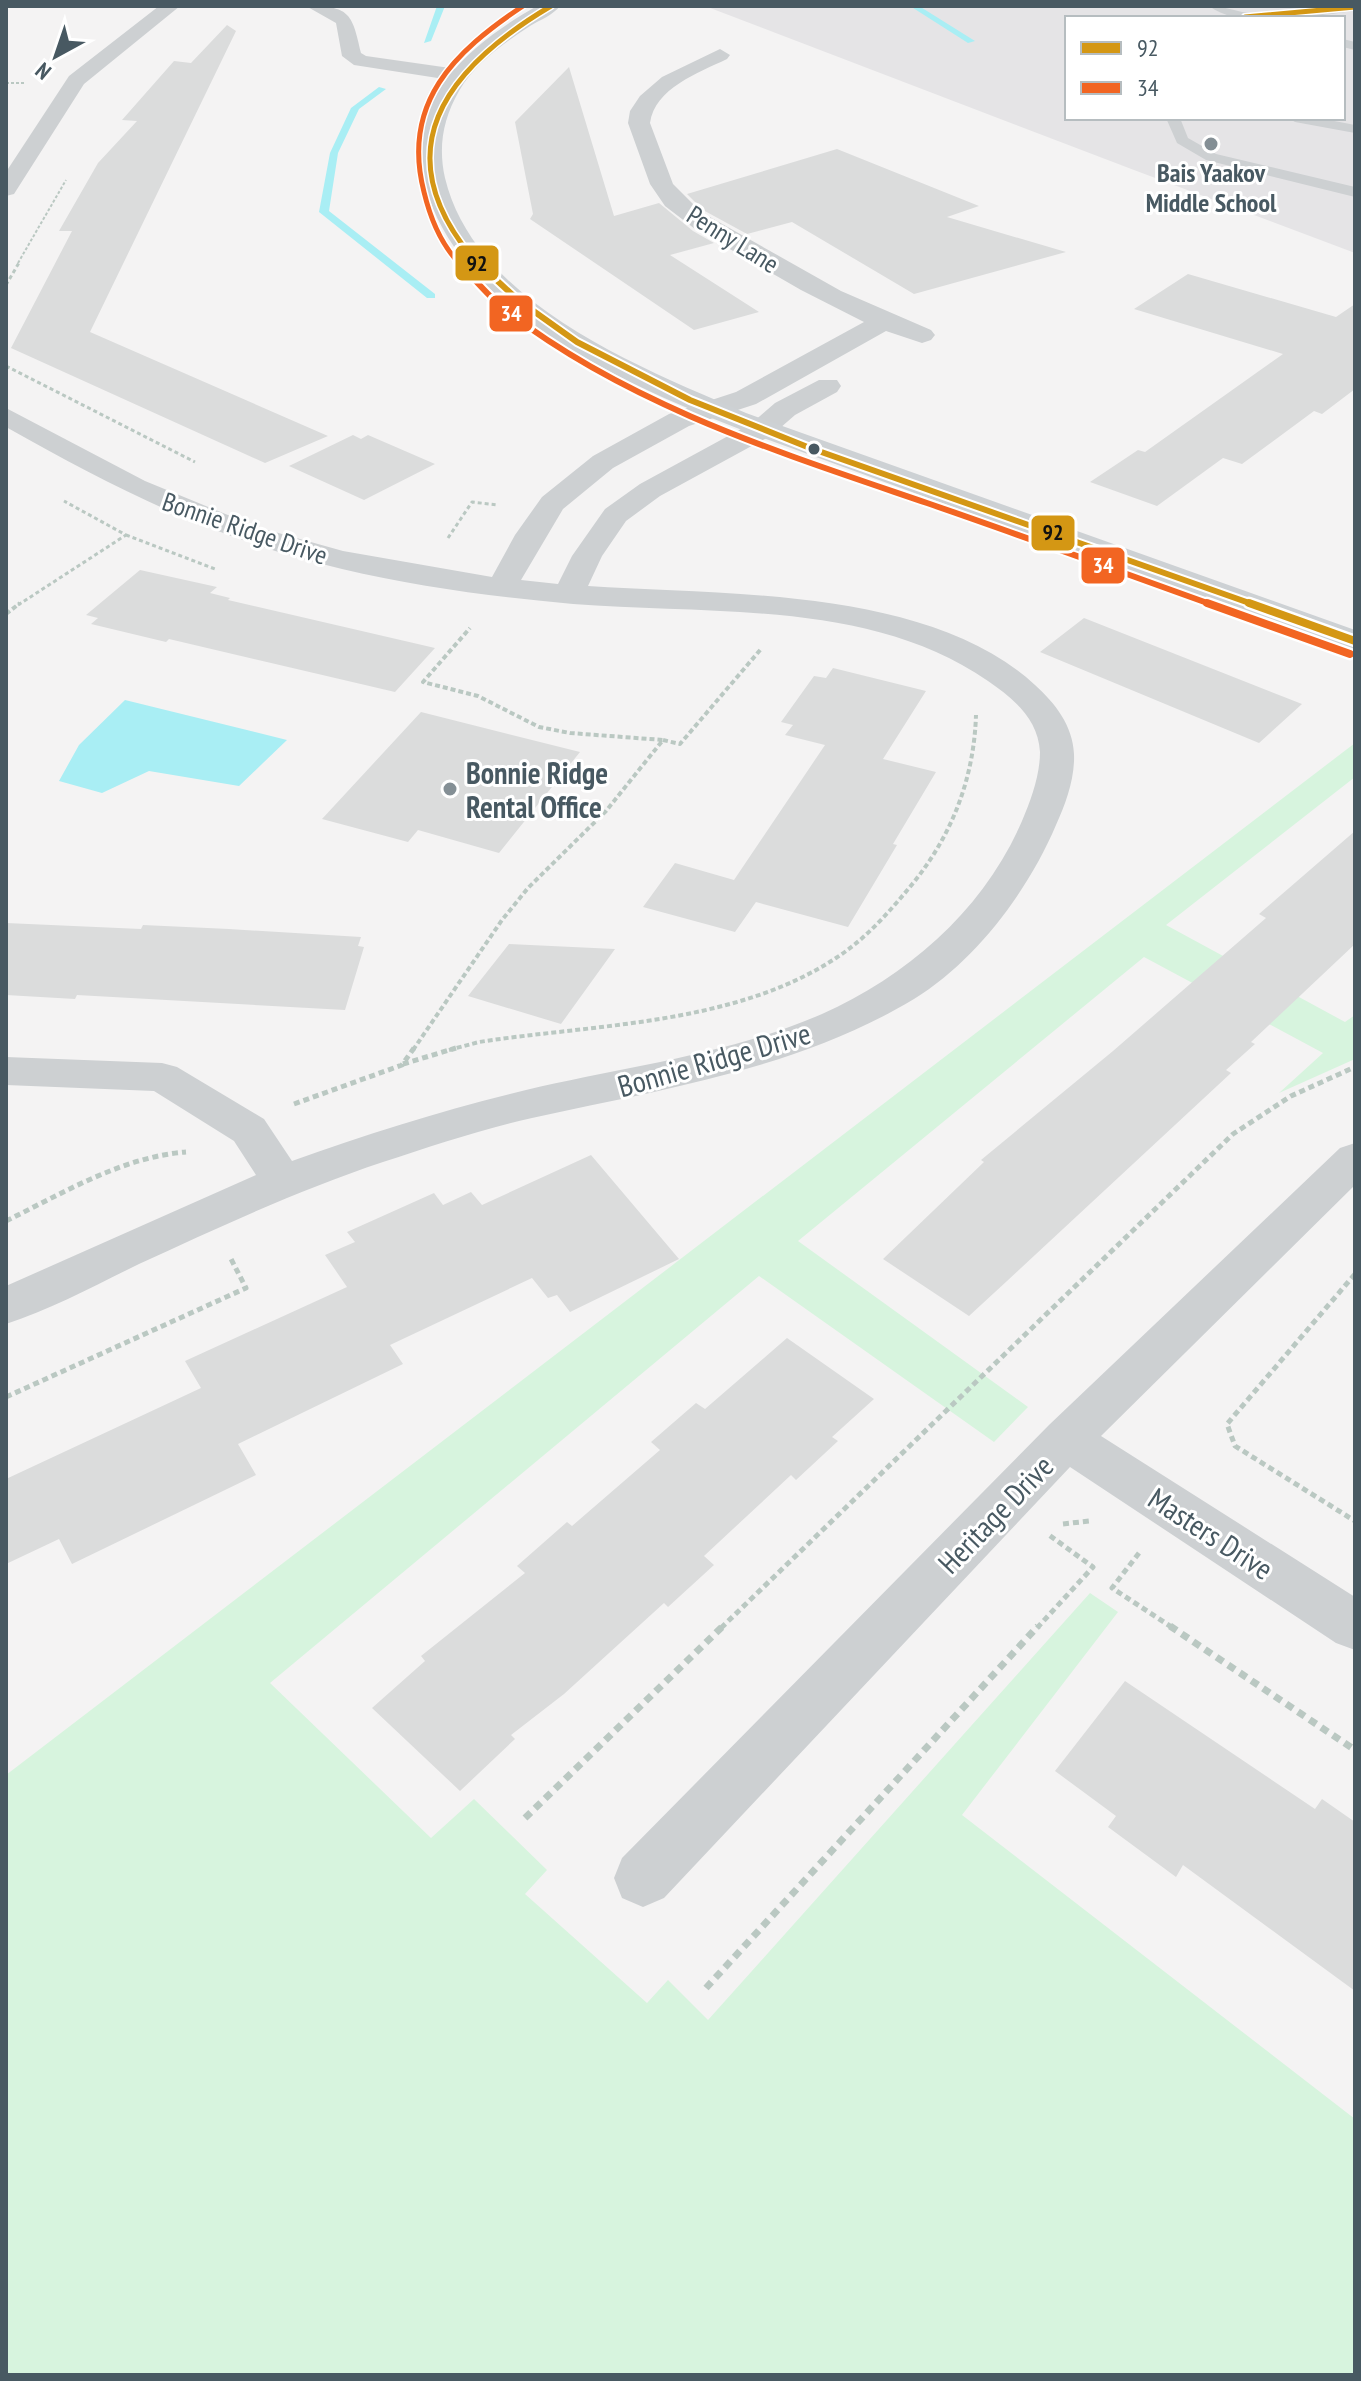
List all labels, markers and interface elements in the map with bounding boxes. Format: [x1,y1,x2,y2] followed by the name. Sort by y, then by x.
[16,16,96,96] north arrow
[1065,16,1345,120] legend
[1137,32,1159,63] text: 92
[30,57,57,86] text: N
[1137,72,1159,103] text: 34
[1202,135,1220,153] marker: Bais Yaakov Middle School
[1146,156,1277,219] place label: Bais Yaakov Middle School
[681,198,785,280] street label: Penny Lane
[454,244,500,282] line badge: 92
[466,249,488,277] text: 92
[488,294,534,333] line badge: 34
[500,299,522,327] text: 34
[806,441,822,457] unlabelled marker
[158,484,332,572] street label: Bonnie Ridge Drive
[1030,514,1076,552] line badge: 92
[1042,518,1064,546] text: 92
[1080,546,1126,585] line badge: 34
[1092,551,1114,579] text: 34
[466,753,608,826] place label: Bonnie Ridge Rental Office
[441,780,459,798] marker: Bonnie Ridge Rental Office
[613,1013,815,1105] street label: Bonnie Ridge Drive
[929,1447,1061,1581] street label: Heritage Drive
[1141,1478,1281,1588] street label: Masters Drive

